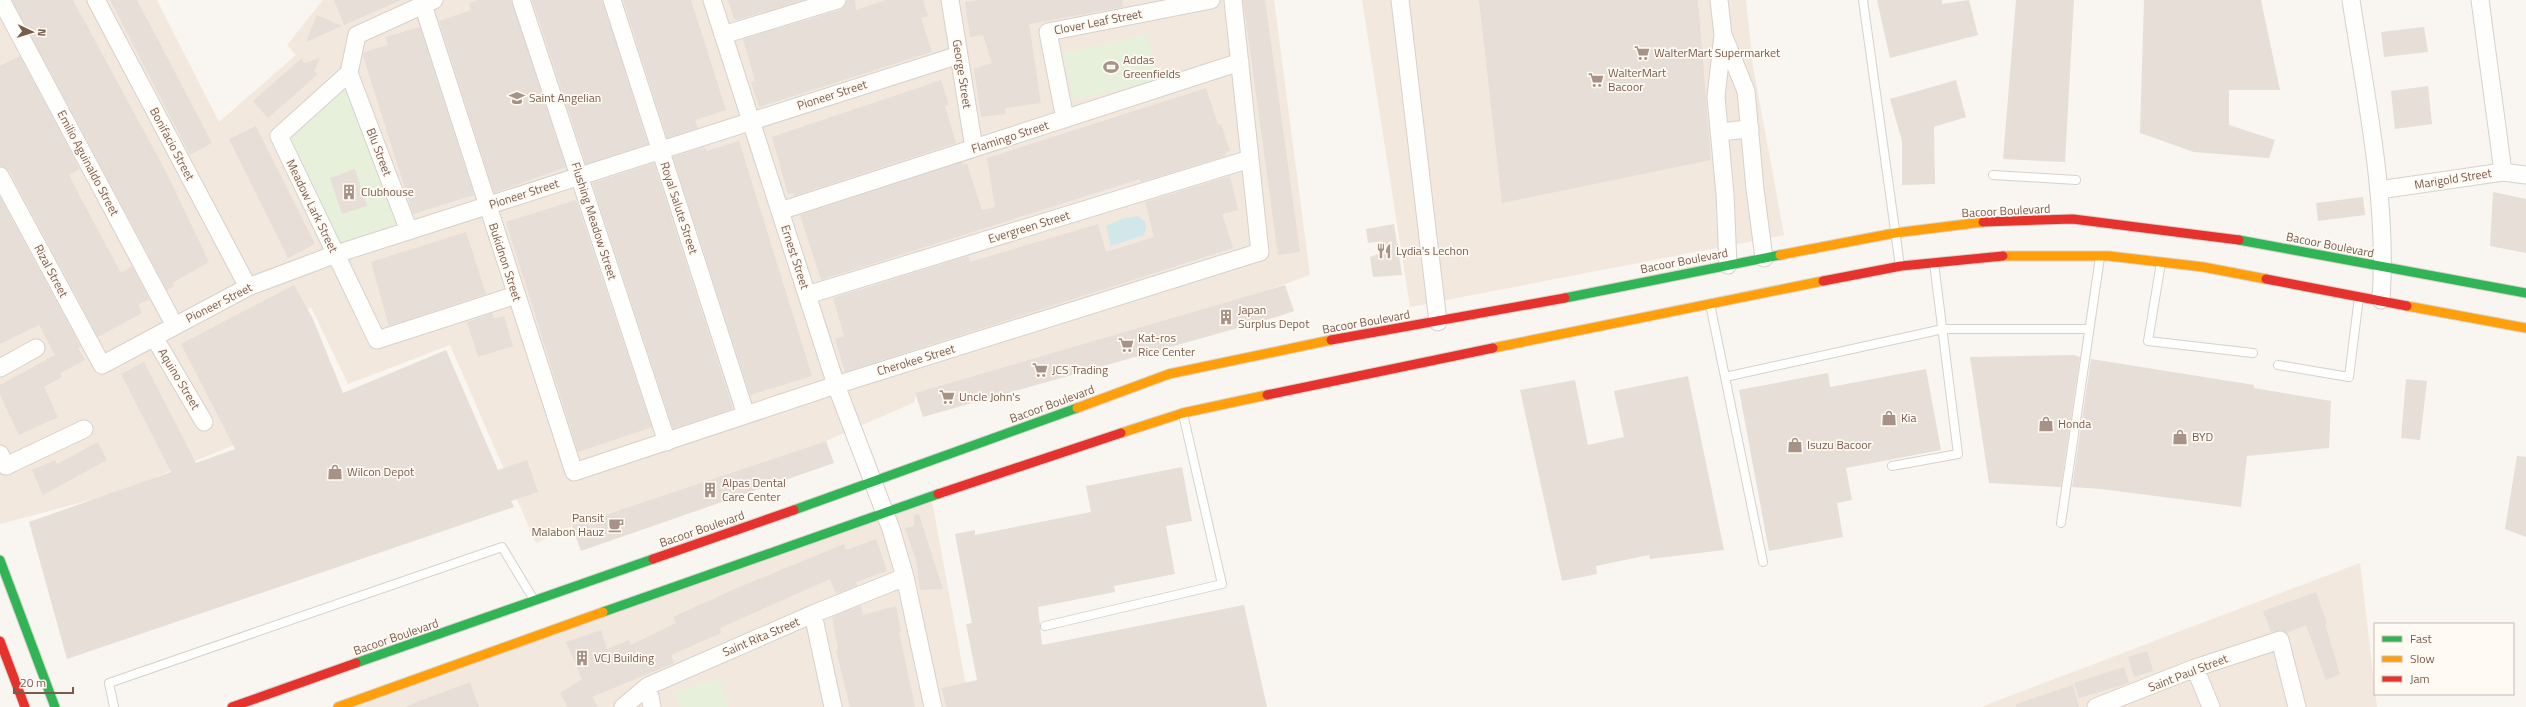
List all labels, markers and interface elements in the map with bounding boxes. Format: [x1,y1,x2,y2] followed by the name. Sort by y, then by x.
[1052,4,1144,39] street label: Clover Leaf Street
[12,12,52,52] north arrow
[34,28,50,37] text: N
[948,38,977,111] street label: George Street
[1654,43,1781,62] place label: WalterMart Supermarket
[1633,44,1651,62] supermarket icon: WalterMart Supermarket
[1123,50,1181,83] place label: Addas Greenfields
[1102,58,1120,76] sports icon: Addas Greenfields
[1608,63,1667,96] place label: WalterMart Bacoor
[1587,71,1605,89] supermarket icon: WalterMart Bacoor
[794,74,870,115] street label: Pioneer Street
[529,88,601,107] place label: Saint Angelian
[508,89,526,107] school or university icon: Saint Angelian
[145,104,200,184] street label: Bonifacio Street
[53,106,125,220] street label: Emilio Aguinaldo Street
[969,115,1052,158] street label: Flamingo Street
[362,125,398,179] street label: Blu Street
[282,156,344,256] street label: Meadow Lark Street
[656,159,704,257] street label: Royal Salute Street
[566,160,623,283] street label: Flushing Meadow Street
[2413,163,2494,194] street label: Marigold Street
[486,173,562,214] street label: Pioneer Street
[361,182,414,201] place label: Clubhouse
[340,183,358,201] building icon: Clubhouse
[1961,199,2051,222] street label: Bacoor Boulevard
[986,205,1073,248] street label: Evergreen Street
[484,220,527,304] street label: Bukidnon Street
[776,222,815,292] street label: Ernest Street
[2285,227,2376,262] street label: Bacoor Boulevard
[29,241,74,301] street label: Rizal Street
[1396,241,1469,260] place label: Lydia's Lechon
[1375,242,1393,260] restaurant icon: Lydia's Lechon
[1638,243,1729,278] street label: Bacoor Boulevard
[182,277,256,327] street label: Pioneer Street
[1238,300,1310,333] place label: Japan Surplus Depot
[1320,304,1411,339] street label: Bacoor Boulevard
[1217,308,1235,326] building icon: Japan Surplus Depot
[1138,328,1195,361] place label: Kat-ros Rice Center
[1117,336,1135,354] supermarket icon: Kat-ros Rice Center
[874,338,958,380] street label: Cherokee Street
[154,344,206,414] street label: Aquino Street
[1052,360,1108,379] place label: JCS Trading
[1031,361,1049,379] supermarket icon: JCS Trading
[1007,379,1097,428] street label: Bacoor Boulevard
[959,387,1021,406] place label: Uncle John's
[938,388,956,406] supermarket icon: Uncle John's
[1901,408,1916,427] place label: Kia
[1880,409,1898,427] shop icon: Kia
[2058,414,2091,433] place label: Honda
[2037,415,2055,433] shop icon: Honda
[2192,427,2214,446] place label: BYD
[2171,428,2189,446] shop icon: BYD
[1807,435,1872,454] place label: Isuzu Bacoor
[1786,436,1804,454] shop icon: Isuzu Bacoor
[347,462,415,481] place label: Wilcon Depot
[326,463,344,481] shop icon: Wilcon Depot
[722,473,786,506] place label: Alpas Dental Care Center
[701,481,719,499] building icon: Alpas Dental Care Center
[657,505,747,552] street label: Bacoor Boulevard
[531,508,605,541] place label: Pansit Malabon Hauz
[607,516,625,534] cafe icon: Pansit Malabon Hauz
[719,611,803,661] street label: Saint Rita Street
[351,613,441,660] street label: Bacoor Boulevard
[2374,623,2514,695] legend
[2410,629,2433,648] text: Fast
[594,648,654,667] place label: VCJ Building
[2145,648,2231,696] street label: Saint Paul Street
[573,649,591,667] building icon: VCJ Building
[2410,649,2435,668] text: Slow
[14,669,73,695] scale bar
[2410,669,2430,688] text: Jam
[20,673,46,692] text: 20 m

